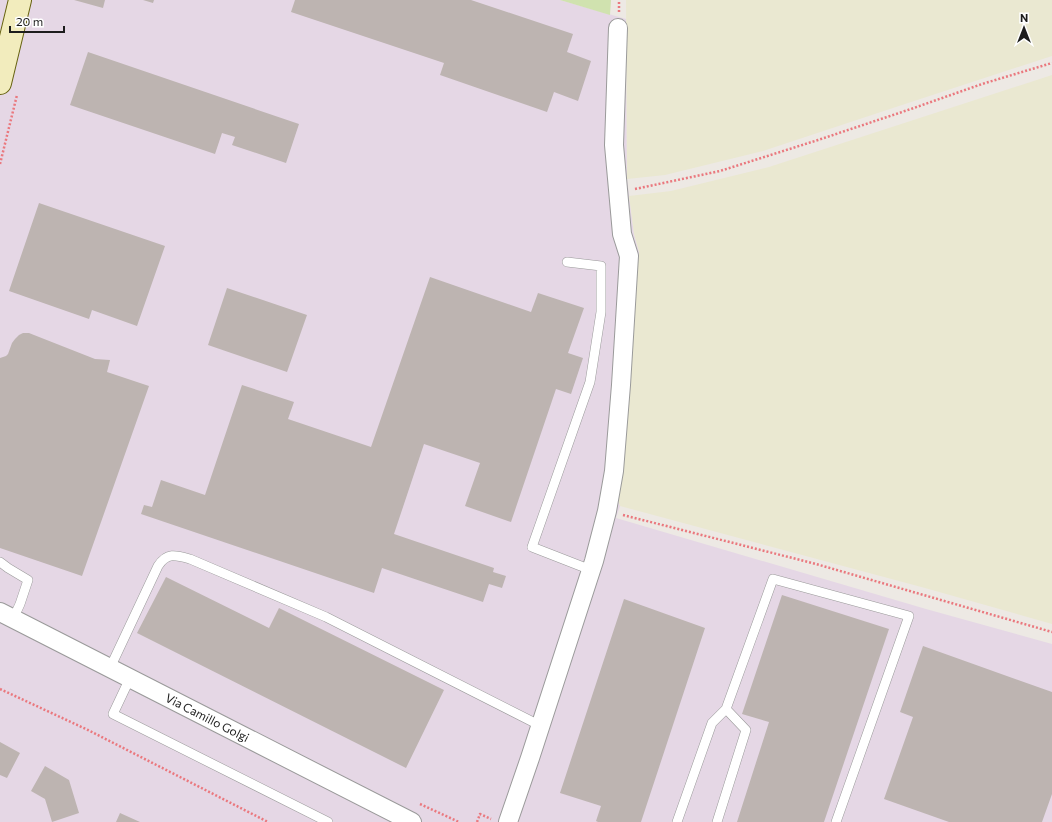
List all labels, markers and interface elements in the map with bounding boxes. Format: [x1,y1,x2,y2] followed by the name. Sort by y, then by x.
[10,8,64,34] scale bar
[1004,8,1044,48] north arrow
[1020,11,1028,24] text: N
[16,14,43,28] text: 20 m
[163,690,252,744] street label: Via Camillo Golgi

